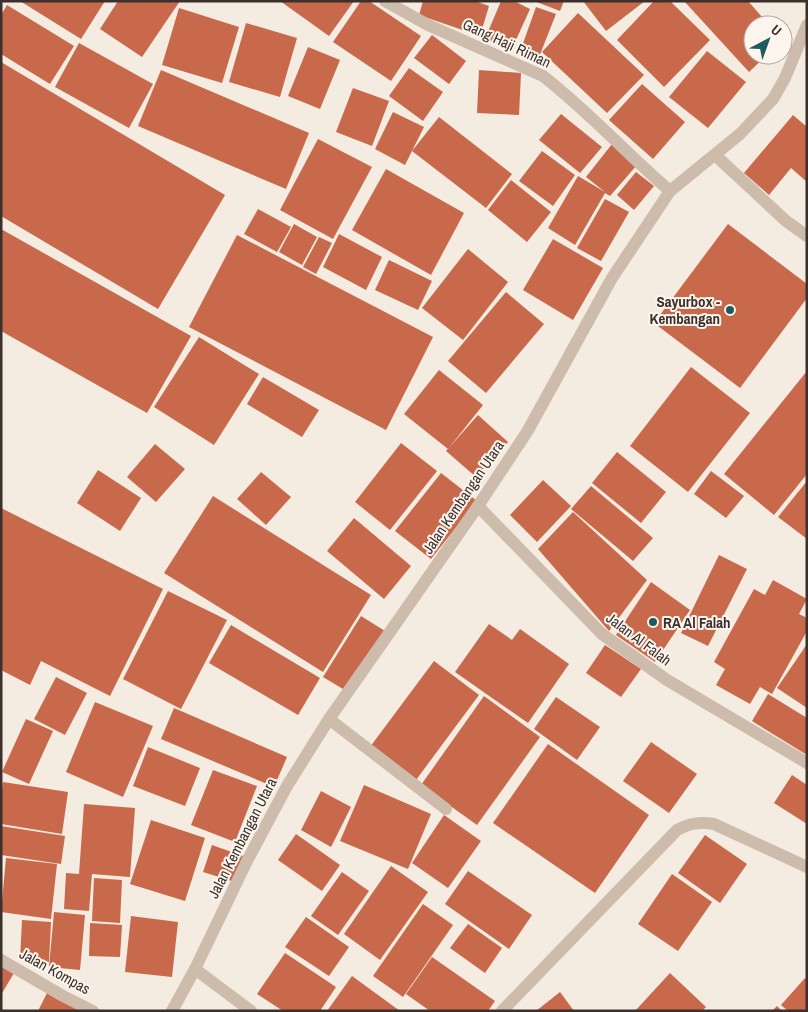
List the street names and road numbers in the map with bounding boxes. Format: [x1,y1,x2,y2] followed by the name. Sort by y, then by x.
[459,13,555,73] street label: Gang Haji Riman
[417,436,509,558] street label: Jalan Kembangan Utara
[602,608,676,670] street label: Jalan Al Falah
[203,774,282,902] street label: Jalan Kembangan Utara
[16,943,94,999] street label: Jalan Kompas

